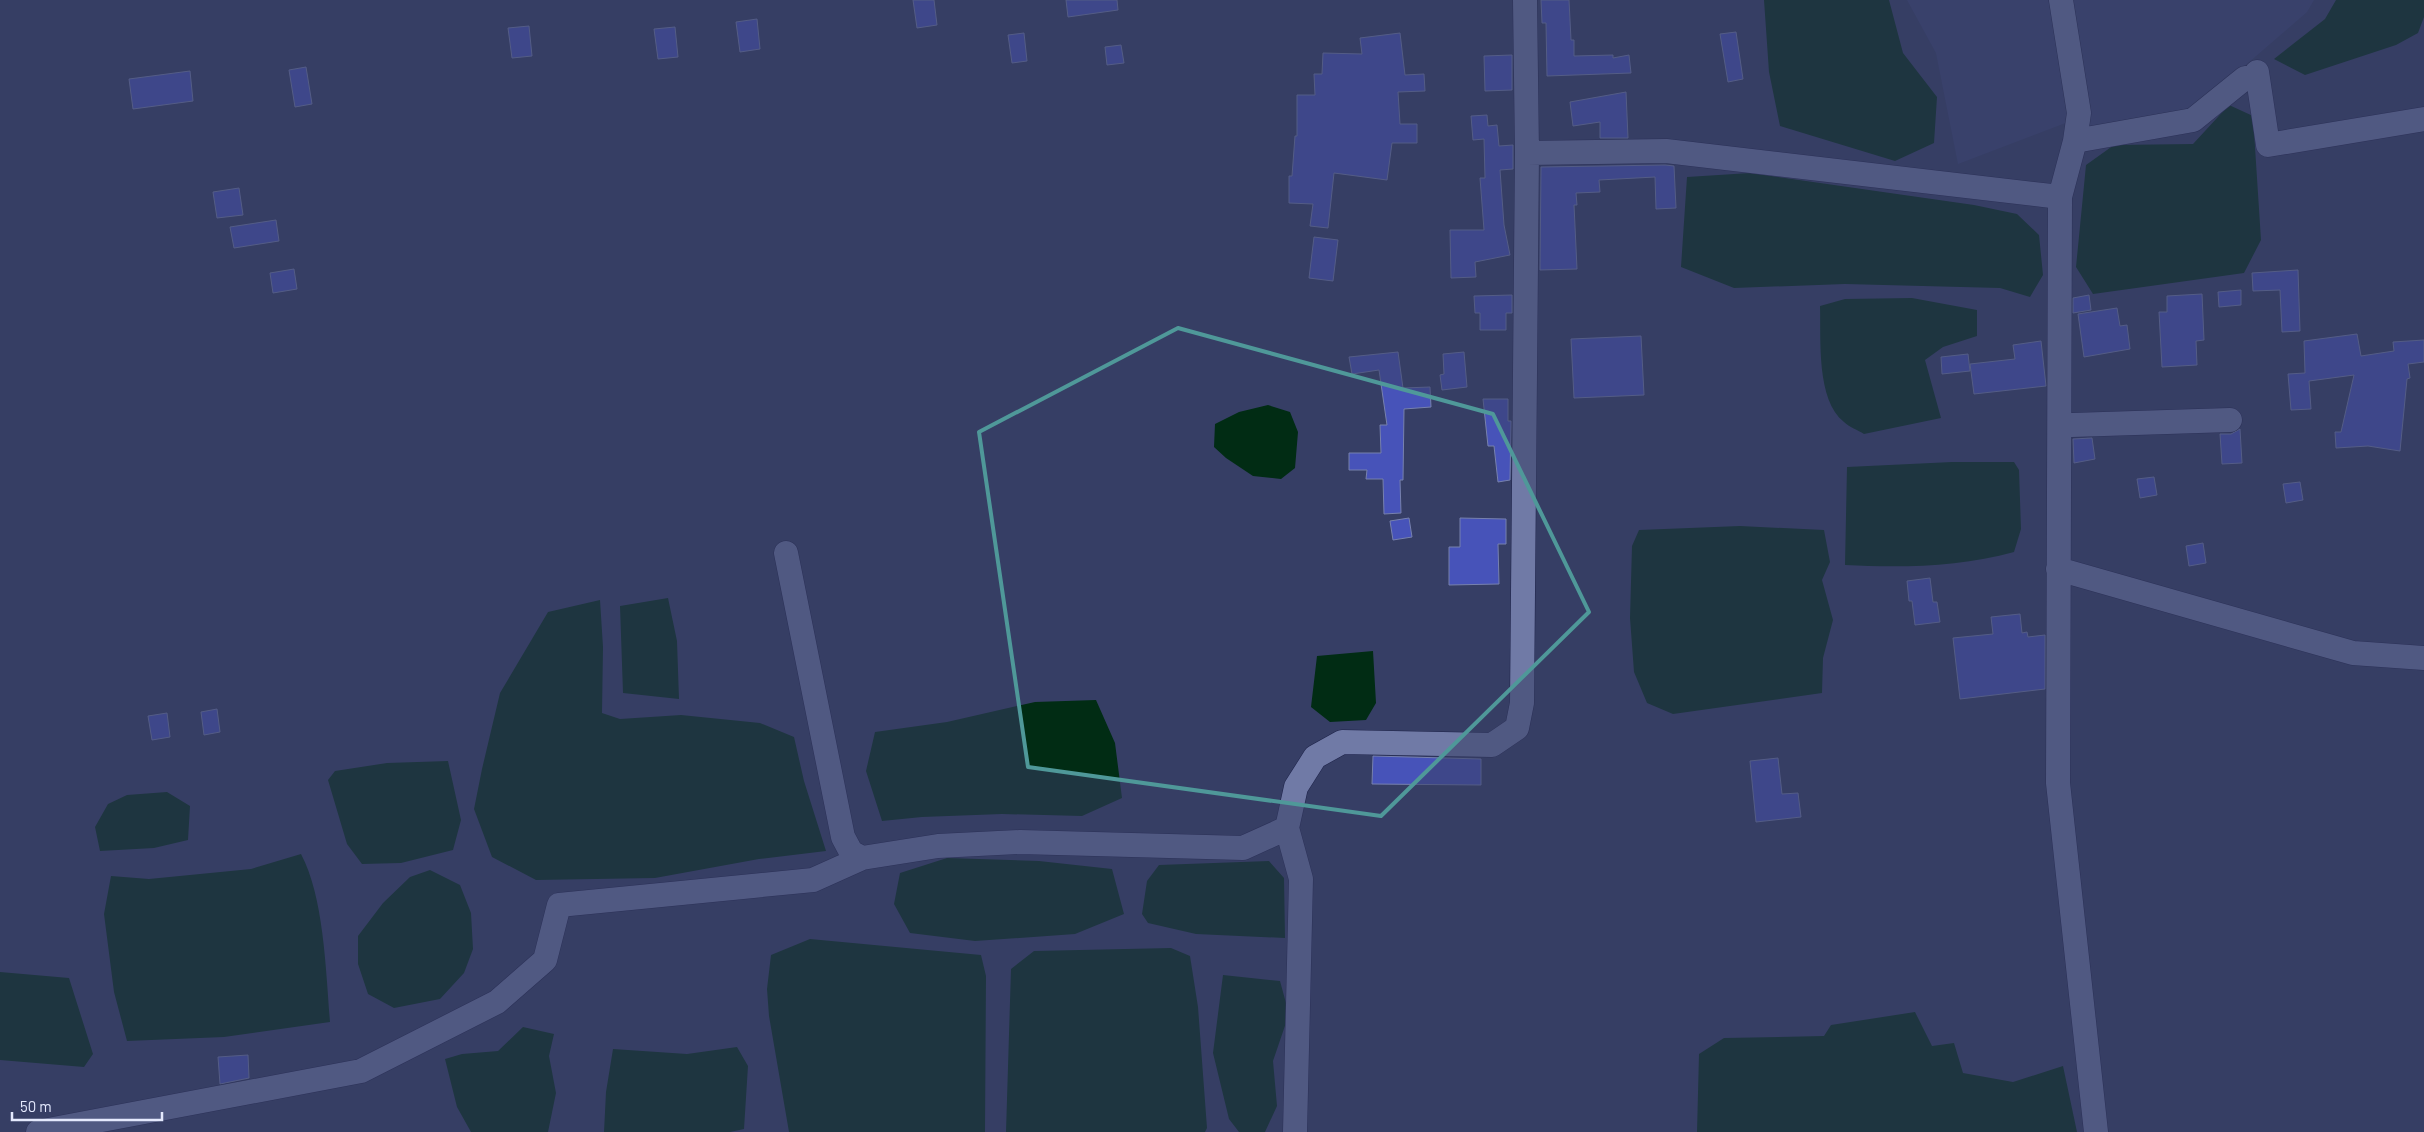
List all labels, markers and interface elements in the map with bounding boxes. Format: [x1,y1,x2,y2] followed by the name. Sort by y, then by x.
[12,1090,162,1122] scale bar
[20,1097,52,1115] text: 50 m

